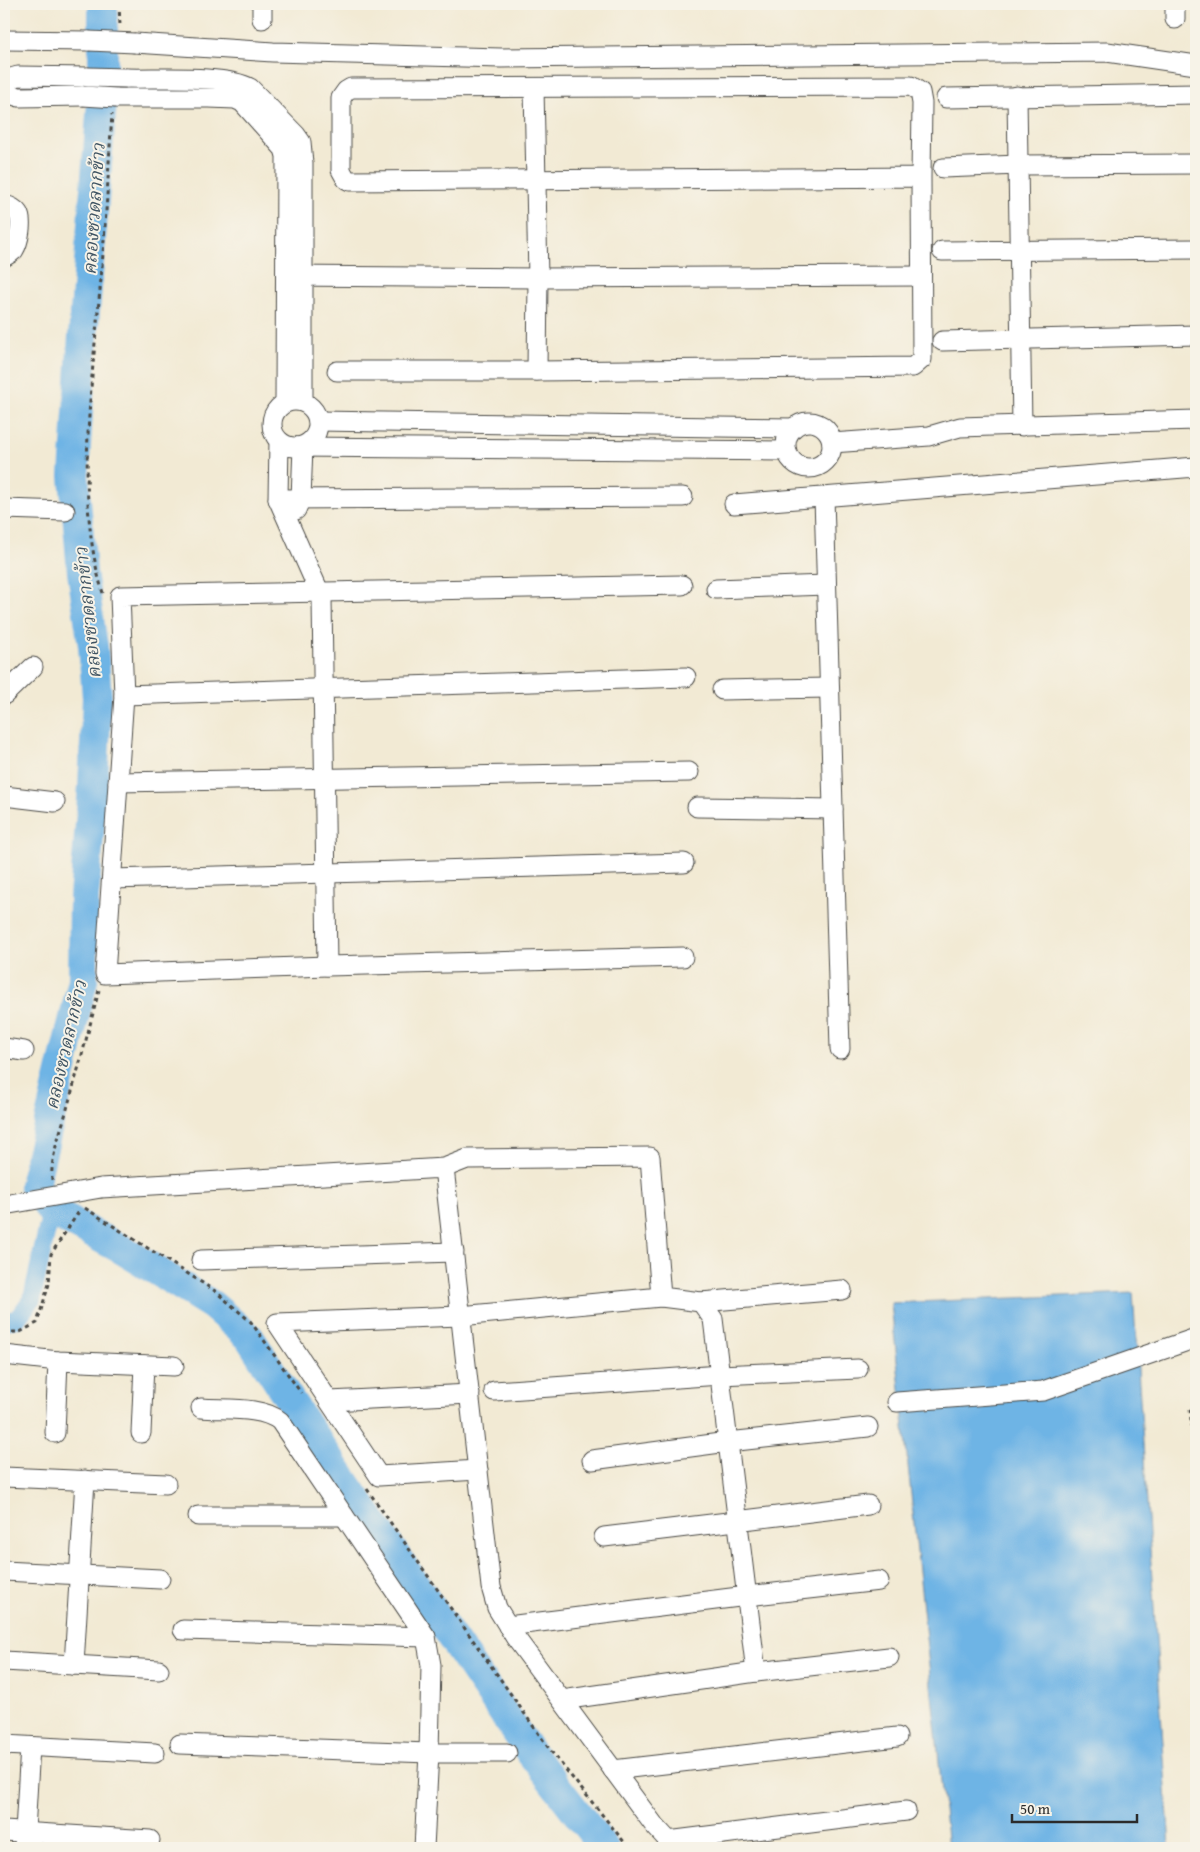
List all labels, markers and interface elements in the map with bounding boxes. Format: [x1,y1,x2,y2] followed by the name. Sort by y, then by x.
[75,142,112,276] water label: คลองชวดลากข้าว
[67,545,108,680] water label: คลองชวดลากข้าว
[38,977,94,1112] water label: คลองชวดลากข้าว
[1012,1792,1138,1824] scale bar
[1020,1798,1051,1819] text: 50 m

